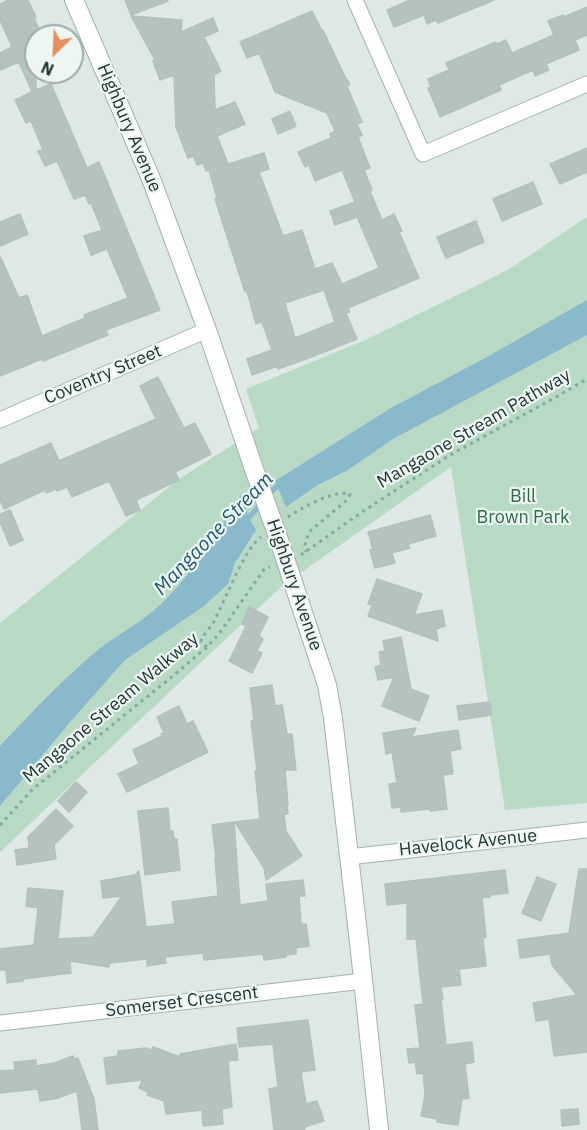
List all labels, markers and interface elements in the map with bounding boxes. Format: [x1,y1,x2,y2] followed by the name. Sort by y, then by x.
[24,24,84,84] north arrow
[38,57,57,80] text: N
[92,60,166,196] street label: Highbury Avenue
[41,341,165,409] street label: Coventry Street
[373,365,575,493] street label: Mangaone Stream Pathway
[149,468,279,600] water label: Mangaone Stream
[477,486,569,528] park label: Bill Brown Park
[261,516,327,654] street label: Highbury Avenue
[19,628,203,788] street label: Mangaone Stream Walkway
[398,825,538,861] street label: Havelock Avenue
[104,982,260,1022] street label: Somerset Crescent

